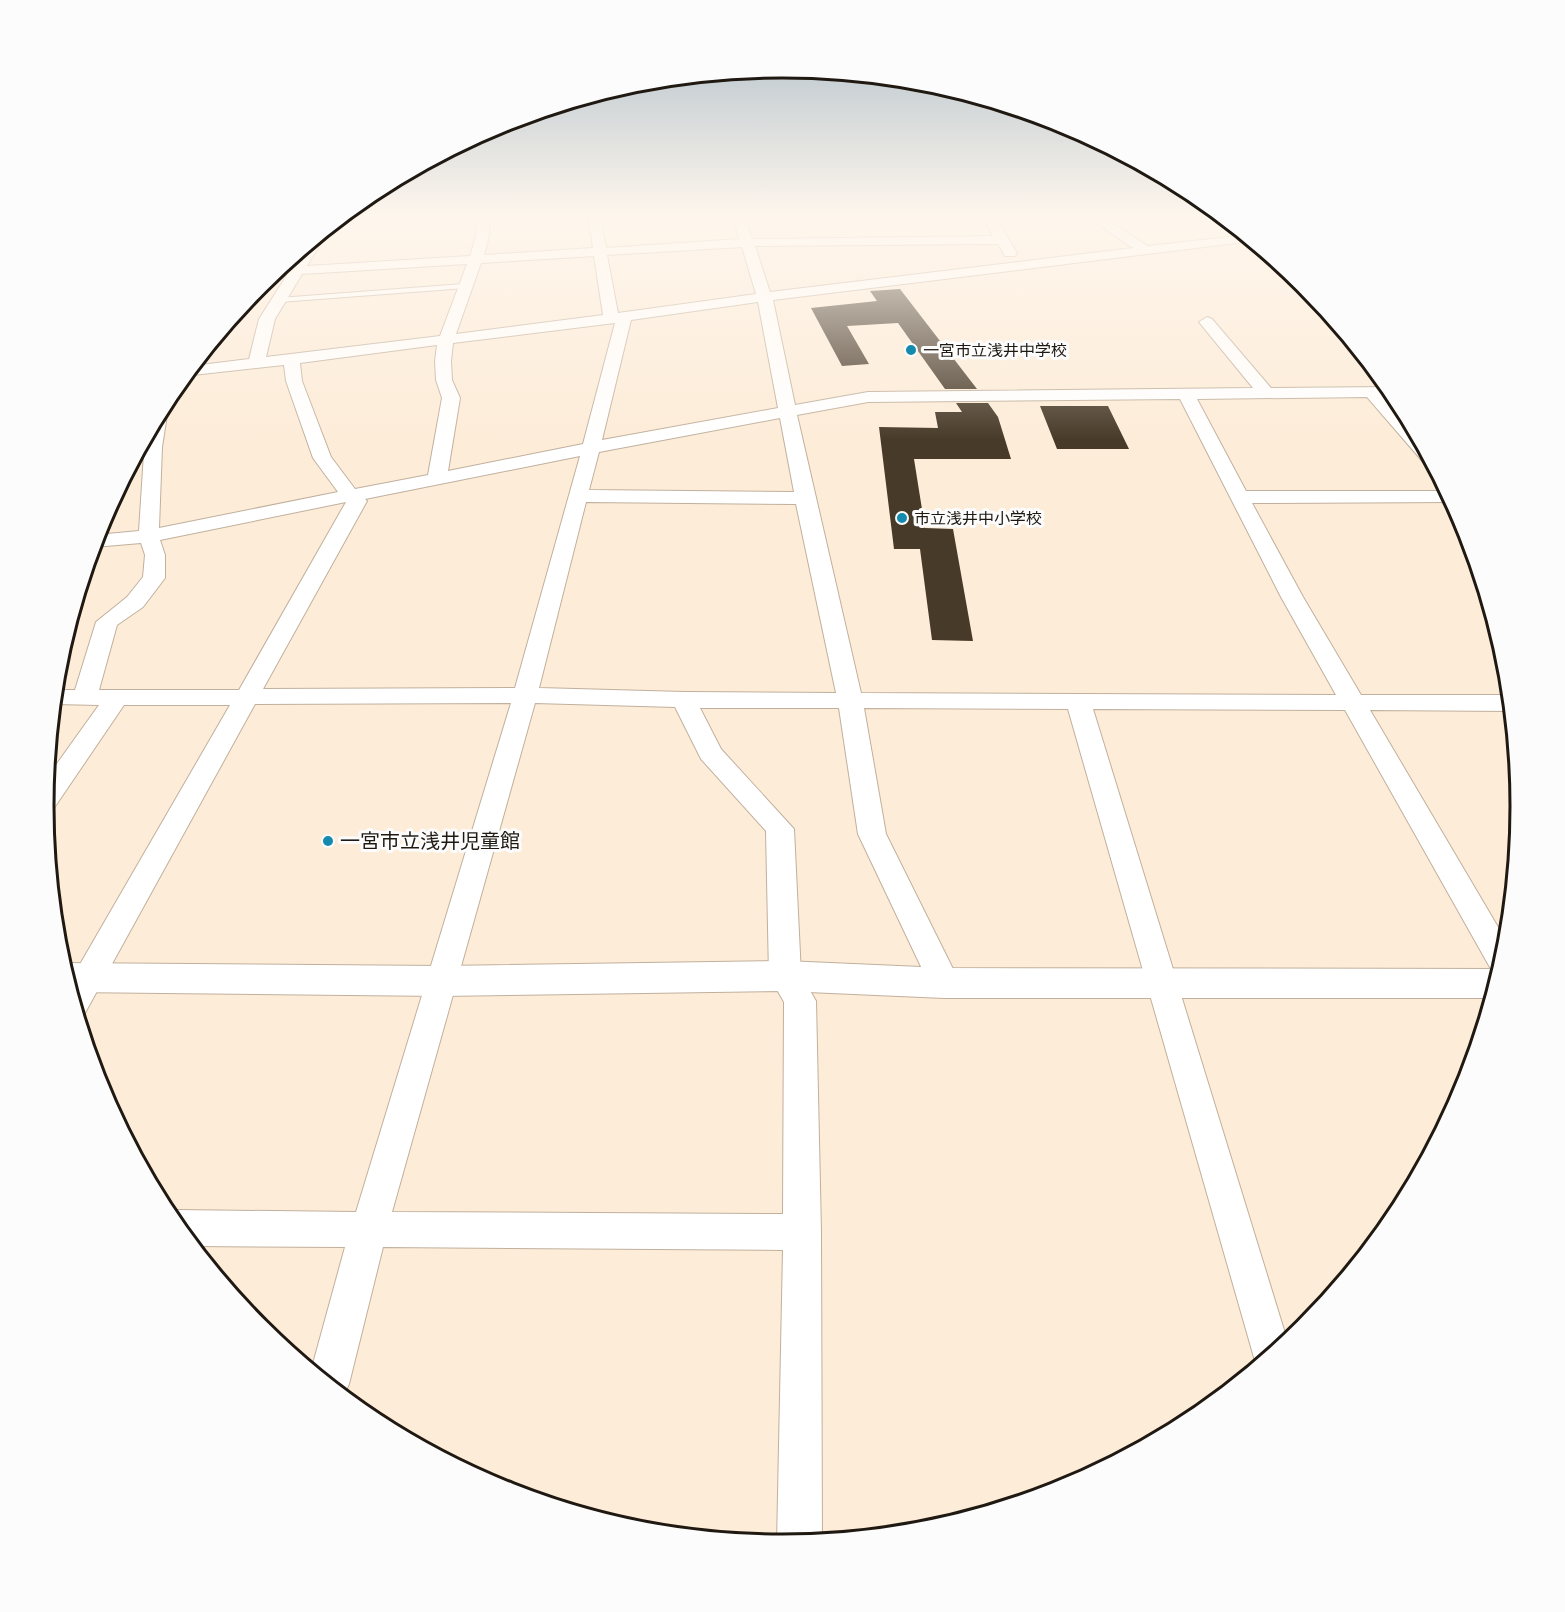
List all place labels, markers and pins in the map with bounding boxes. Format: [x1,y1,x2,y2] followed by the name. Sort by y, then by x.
[923,339,1067,361] place label: 一宮市立浅井中学校
[904,343,918,357] marker: 一宮市立浅井中学校
[914,507,1042,529] place label: 市立浅井中小学校
[895,511,909,525] marker: 市立浅井中小学校
[340,827,520,854] place label: 一宮市立浅井児童館
[321,834,335,848] marker: 一宮市立浅井児童館

